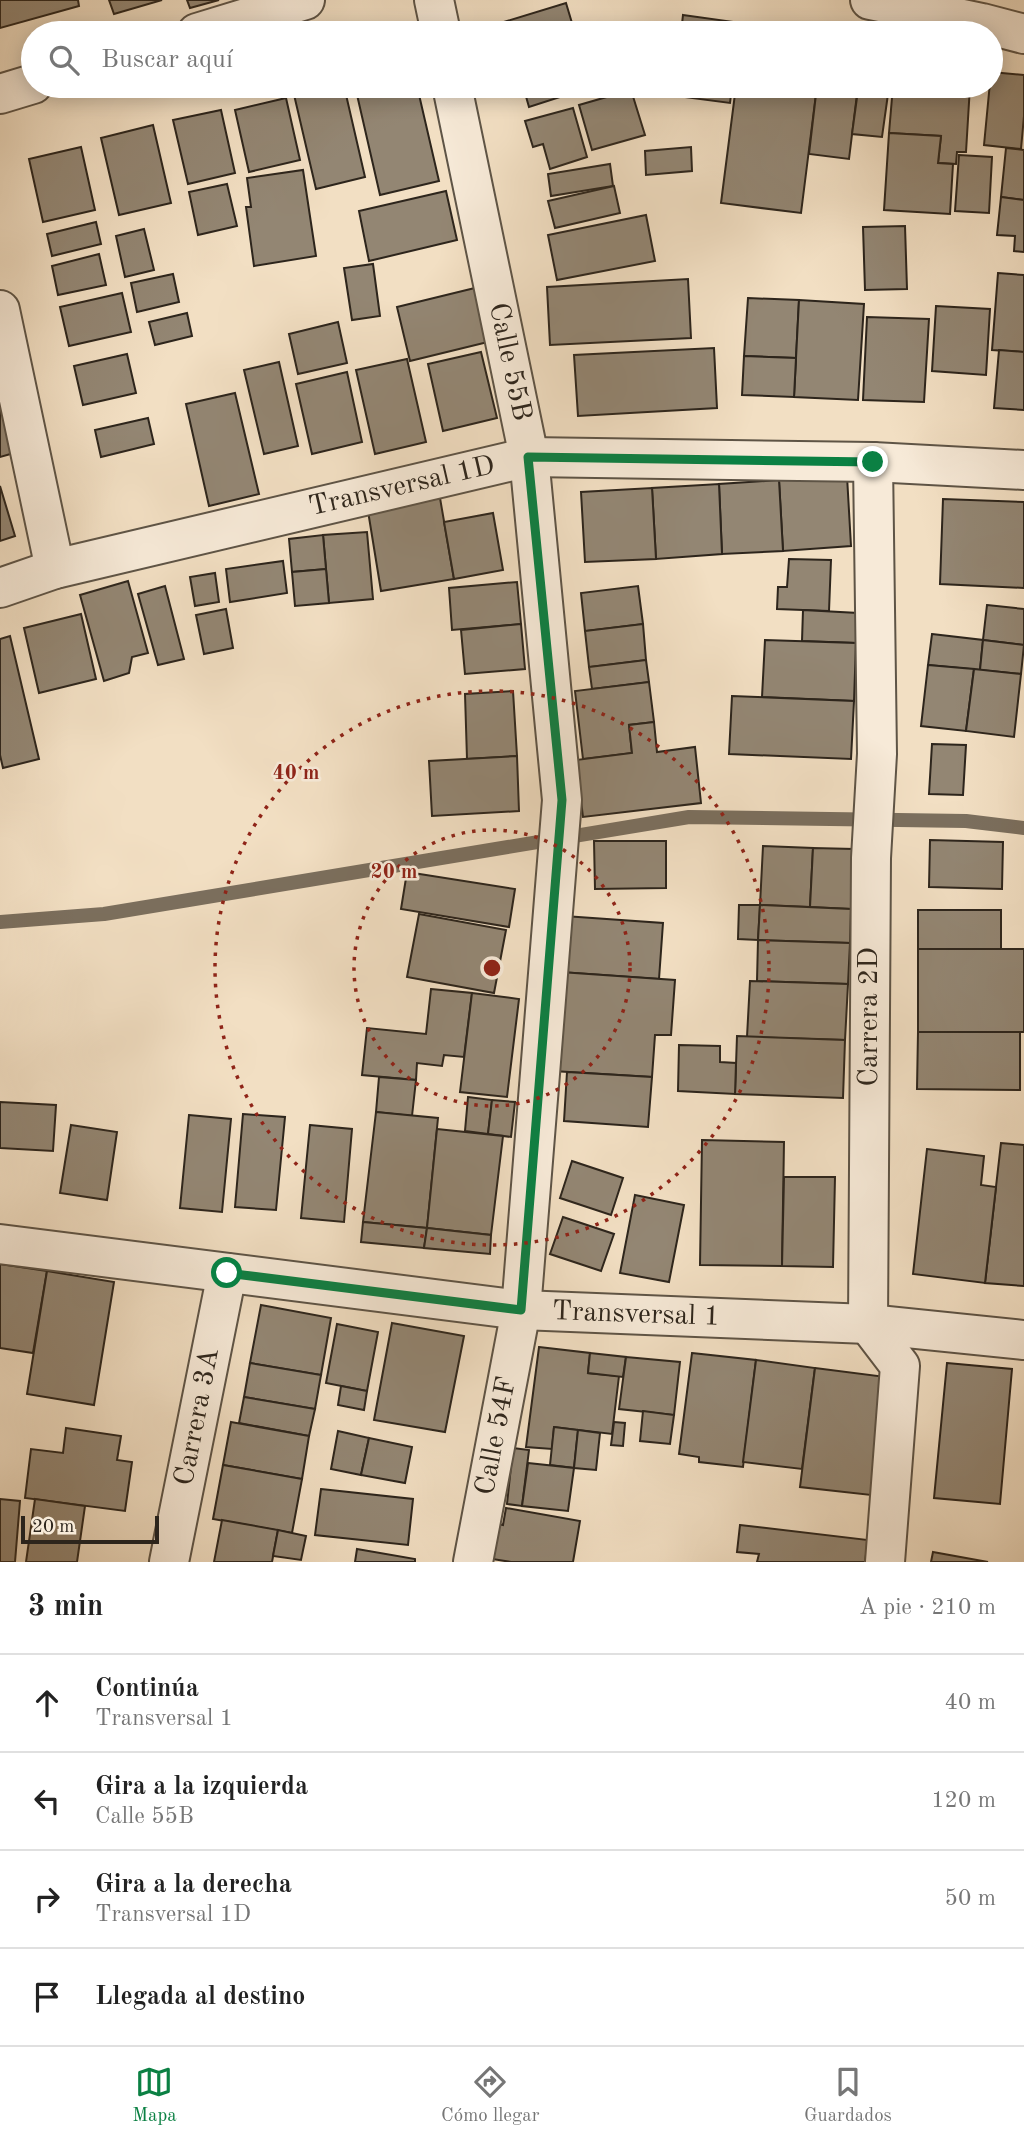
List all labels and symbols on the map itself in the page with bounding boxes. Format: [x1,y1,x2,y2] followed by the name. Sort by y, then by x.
[483,300,535,424] street label: Calle 55B
[857,446,888,477] route end
[306,452,498,522] street label: Transversal 1D
[272,763,320,784] text: 40 m
[370,862,418,883] text: 20 m
[856,947,884,1087] street label: Carrera 2D
[480,956,504,980] centre of rings
[211,1257,242,1288] route start
[552,1298,720,1332] street label: Transversal 1
[171,1346,225,1488] street label: Carrera 3A
[472,1375,522,1497] street label: Calle 54F
[21,1513,159,1545] scale bar

